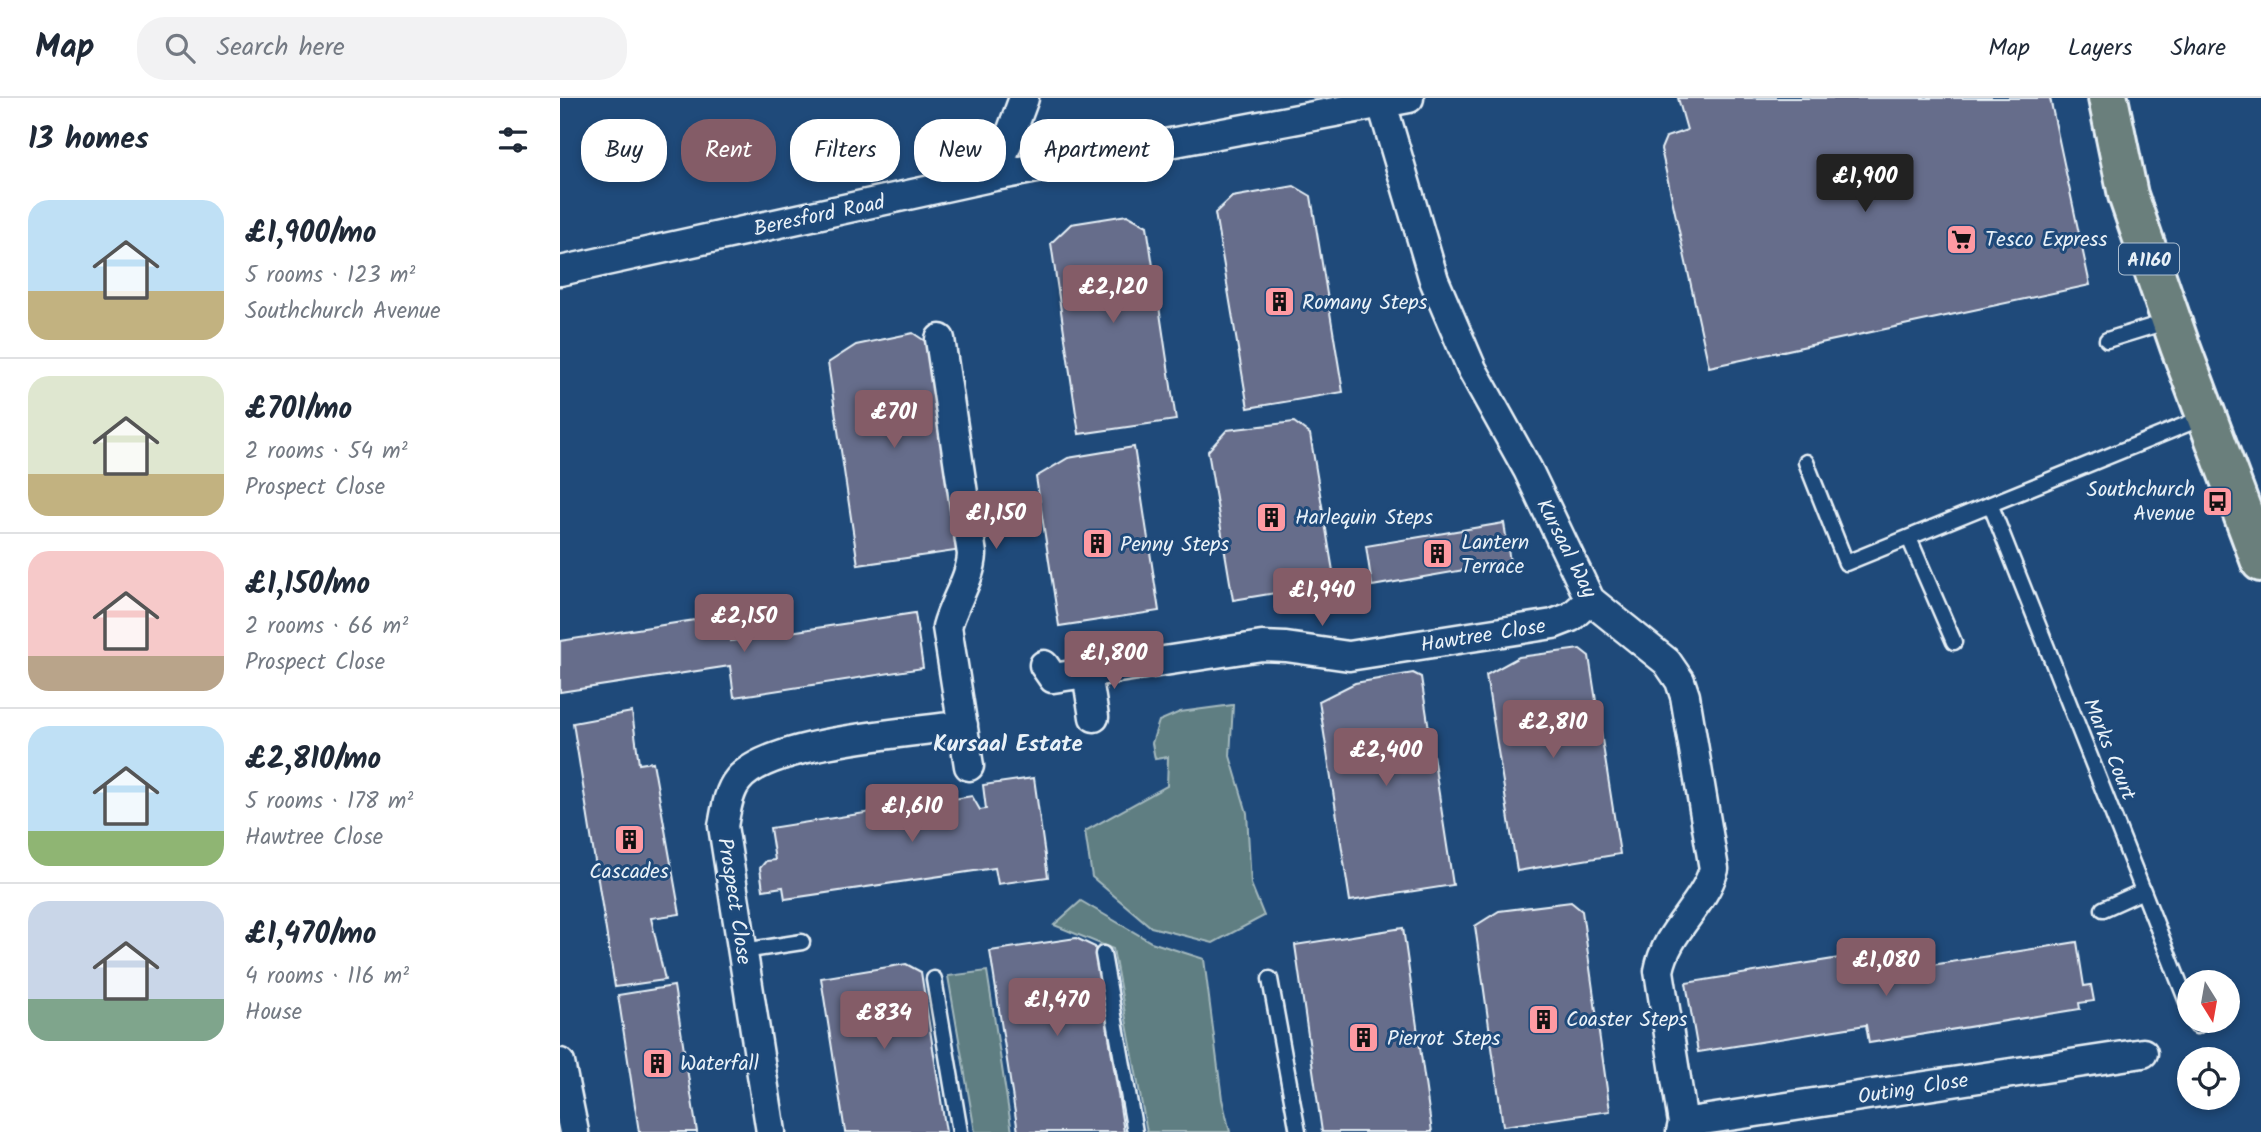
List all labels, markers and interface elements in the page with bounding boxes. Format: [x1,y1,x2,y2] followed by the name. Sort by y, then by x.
[137,17,627,80] search box
[35,22,95,75] text: Map
[217,27,345,69] text: Search here
[161,29,199,67] icon: search
[1988,29,2030,68] text: Map
[2068,29,2132,68] text: Layers
[2170,29,2226,68] text: Share
[28,116,149,164] text: 13 homes
[581,119,667,182] chip: Buy
[681,119,776,182] chip: Rent
[790,119,900,182] chip: Filters
[914,119,1006,182] chip: New
[1020,119,1174,182] chip: Apartment
[494,121,532,159] icon: filters
[1808,155,1922,214] pin: £1,900
[1832,159,1898,195] text: £1,900
[751,186,889,246] street label: Beresford Road
[245,210,377,258] text: £1,900/mo
[1945,222,1979,256] supermarket icon: Tesco Express
[1985,224,2108,257] place label: Tesco Express
[84,228,168,312] icon: home
[2119,244,2179,274] road number: A1160
[245,258,415,294] text: 5 rooms · 123 m²
[1056,266,1170,325] pin: £2,120
[1079,270,1147,306] text: £2,120
[1262,285,1296,319] building icon: Romany Steps
[1302,287,1428,320] place label: Romany Steps
[245,294,441,330] text: Southchurch Avenue
[245,386,352,434] text: £701/mo
[853,390,935,450] pin: £701
[871,395,917,431] text: £701
[84,404,168,488] icon: home
[245,434,408,470] text: 2 rooms · 54 m²
[245,470,385,506] text: Prospect Close
[2087,474,2196,531] place label: Southchurch Avenue
[2201,484,2235,518] bus stop icon: Southchurch Avenue
[939,491,1053,551] pin: £1,150
[1526,493,1605,604] street label: Kursaal Way
[966,496,1026,532] text: £1,150
[1255,500,1289,534] building icon: Harlequin Steps
[1295,502,1433,535] place label: Harlequin Steps
[1080,527,1114,561] building icon: Penny Steps
[1461,527,1529,584] place label: Lantern Terrace
[1120,529,1229,562] place label: Penny Steps
[1421,537,1455,571] building icon: Lantern Terrace
[245,561,370,609] text: £1,150/mo
[1265,568,1379,628] pin: £1,940
[1289,573,1355,609] text: £1,940
[84,579,168,663] icon: home
[687,594,801,654] pin: £2,150
[711,599,777,635] text: £2,150
[245,609,408,645] text: 2 rooms · 66 m²
[1418,610,1549,663] street label: Hawtree Close
[1057,632,1171,691] pin: £1,800
[1081,636,1147,672] text: £1,800
[245,645,385,681] text: Prospect Close
[2073,693,2144,807] street label: Marks Court
[1496,700,1610,760] pin: £2,810
[1519,705,1587,741] text: £2,810
[933,727,1083,763] district label: Kursaal Estate
[1329,728,1443,788] pin: £2,400
[1350,733,1422,769] text: £2,400
[245,736,381,784] text: £2,810/mo
[84,754,168,838] icon: home
[245,784,413,820] text: 5 rooms · 178 m²
[855,784,969,844] pin: £1,610
[881,789,943,825] text: £1,610
[245,820,383,856] text: Hawtree Close
[612,822,646,856] building icon: Cascades
[707,836,760,967] street label: Prospect Close
[589,856,669,889] place label: Cascades
[245,911,377,959] text: £1,470/mo
[84,929,168,1013] icon: home
[1829,939,1943,998] pin: £1,080
[1853,943,1919,979] text: £1,080
[245,959,409,995] text: 4 rooms · 116 m²
[2177,970,2240,1032] north arrow
[2177,970,2240,1110] map controls
[1000,978,1114,1038] pin: £1,470
[1025,983,1090,1019] text: £1,470
[843,992,925,1051] pin: £834
[245,995,302,1031] text: House
[856,996,912,1032] text: £834
[1526,1002,1560,1036] building icon: Coaster Steps
[1566,1004,1688,1037] place label: Coaster Steps
[1347,1021,1381,1055] building icon: Pierrot Steps
[1387,1023,1501,1056] place label: Pierrot Steps
[640,1046,674,1080] building icon: Waterfall
[2177,1047,2240,1110] button: locate
[680,1048,759,1081] place label: Waterfall
[1856,1064,1971,1114] street label: Outing Close

